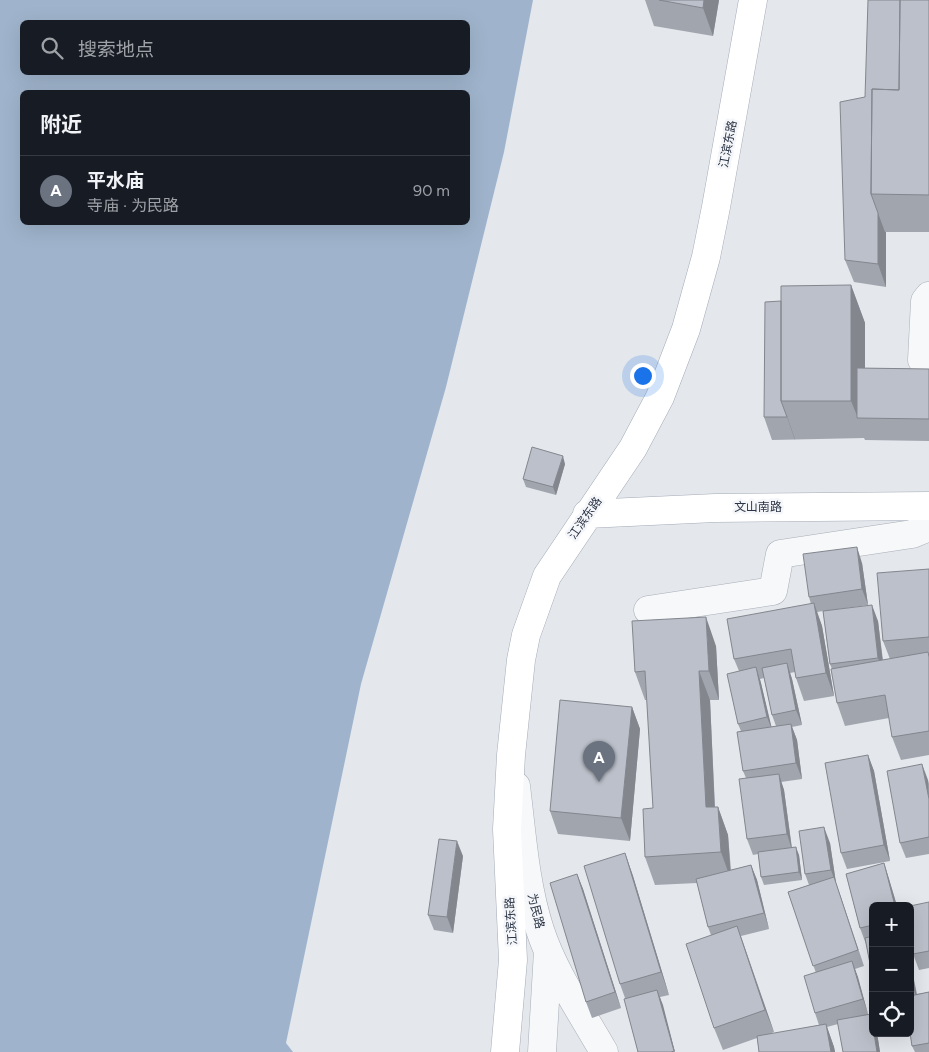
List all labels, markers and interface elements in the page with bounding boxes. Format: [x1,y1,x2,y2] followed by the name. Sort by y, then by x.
[20,20,470,75] search box
[38,34,66,62] icon: search
[78,38,154,61] text: 搜索地点
[40,112,82,137] text: 附近
[717,119,739,169] street label: 江滨东路
[87,169,144,192] text: 平水庙
[50,181,62,200] text: A
[413,181,450,200] text: 90 m
[87,196,179,215] text: 寺庙 · 为民路
[630,363,656,389] your location
[565,494,605,542] street label: 江滨东路
[734,500,782,514] street label: 文山南路
[583,741,615,782] pin: A
[525,892,547,930] street label: 为民路
[502,897,520,945] street label: 江滨东路
[869,902,914,1037] map controls
[869,902,914,947] button: +
[869,947,914,992] button: −
[869,992,914,1037] button: locate

